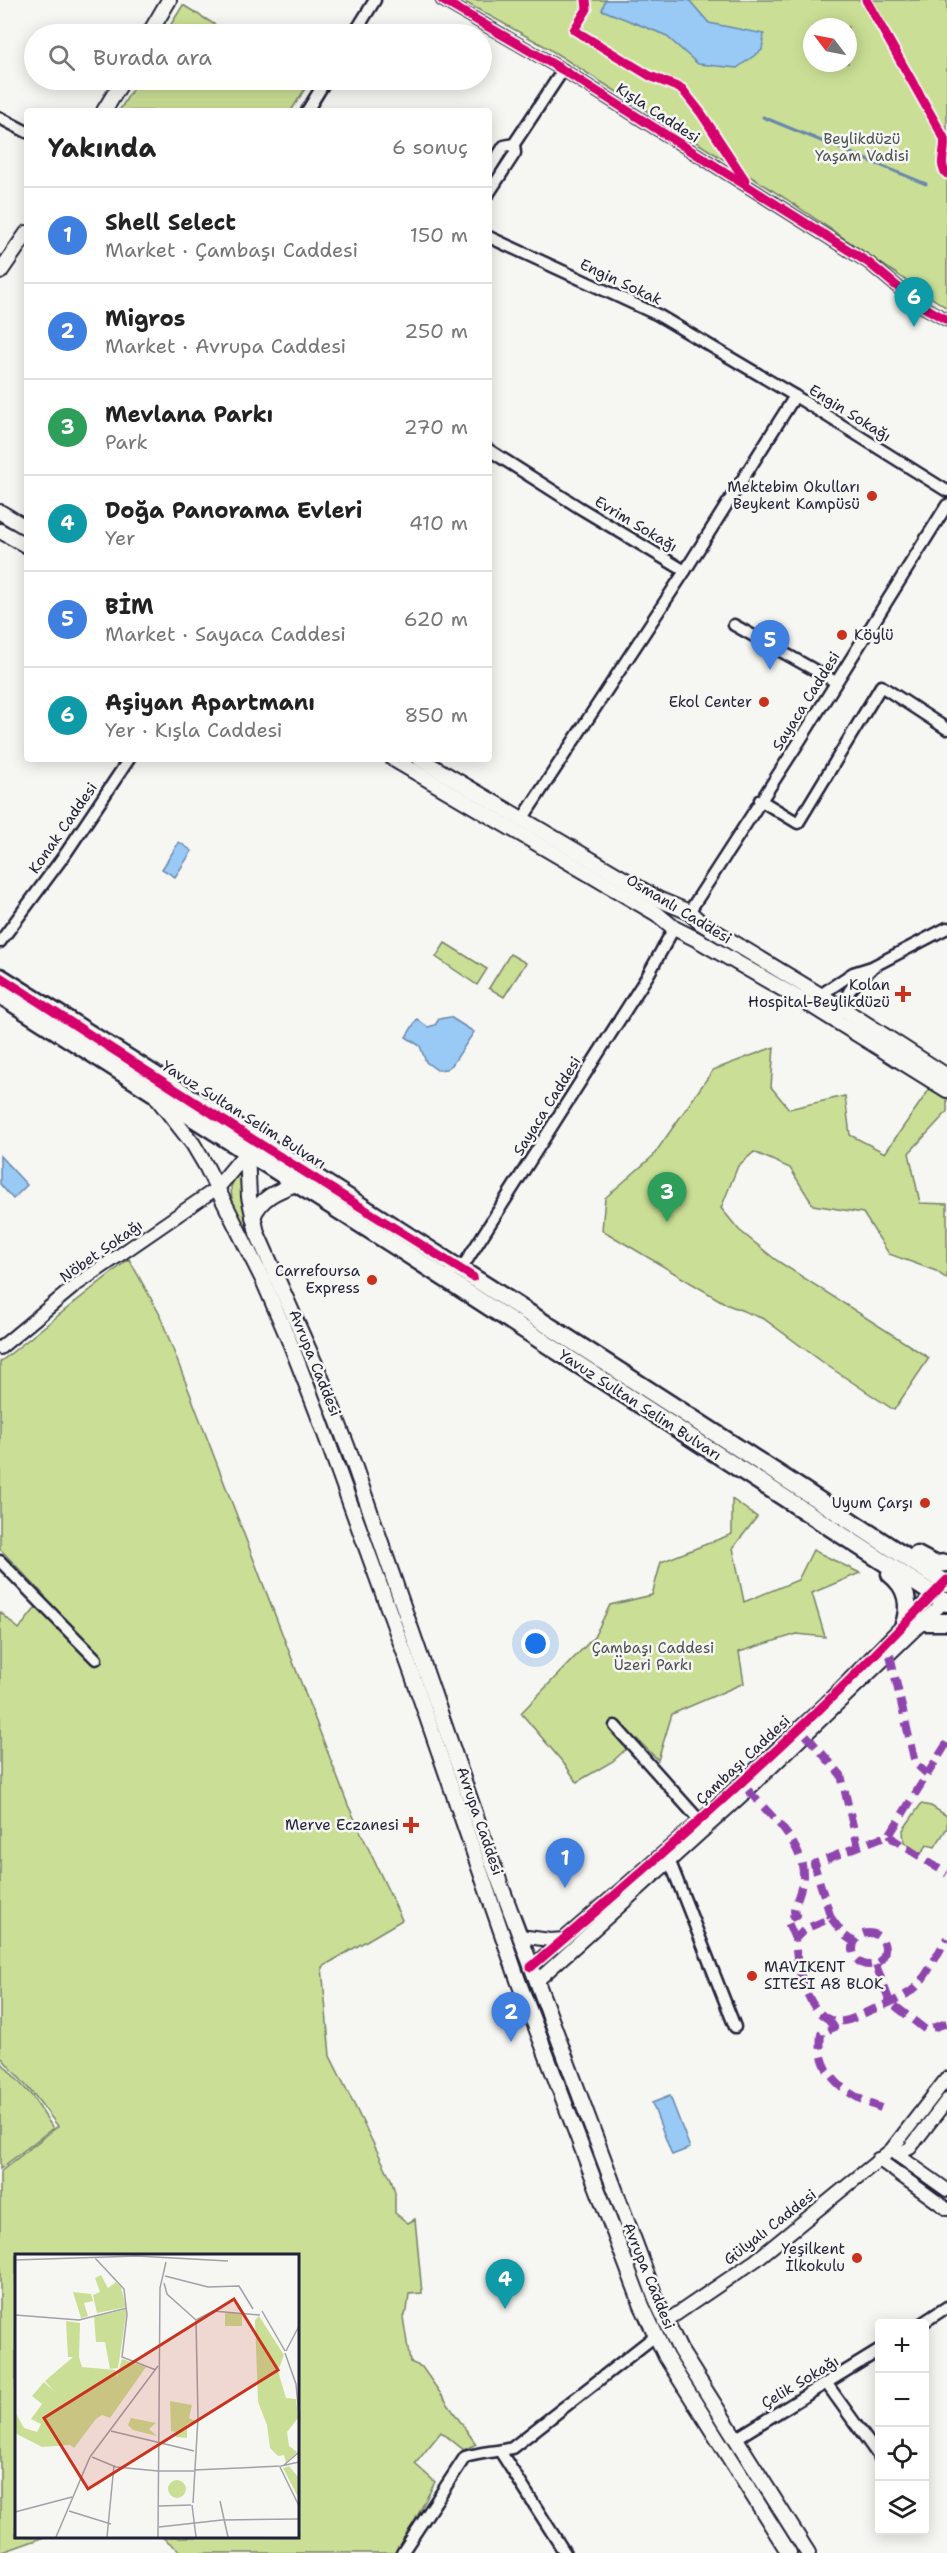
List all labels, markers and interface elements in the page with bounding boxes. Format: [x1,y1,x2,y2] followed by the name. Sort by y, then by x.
[803,18,857,72] north arrow
[24,24,492,90] search box
[45,41,78,74] icon: search
[93,43,212,72] text: Burada ara
[612,78,704,148] street label: Kışla Caddesi
[815,129,909,166] park label: Beylikdüzü Yaşam Vadisi
[48,130,156,165] text: Yakında
[392,134,468,160] text: 6 sonuç
[105,208,236,237] text: Shell Select
[63,222,72,248] text: 1
[410,222,468,248] text: 150 m
[105,237,358,263] text: Market · Çambaşı Caddesi
[577,254,665,310] street label: Engin Sokak
[894,278,934,327] pin: 6
[105,304,185,333] text: Migros
[61,318,75,344] text: 2
[404,318,468,344] text: 250 m
[105,333,346,359] text: Market · Avrupa Caddesi
[805,380,895,446] street label: Engin Sokağı
[105,400,273,429] text: Mevlana Parkı
[61,414,75,440] text: 3
[404,414,468,440] text: 270 m
[105,429,148,455] text: Park
[727,477,860,514] place label: Mektebim Okulları Beykent Kampüsü
[865,489,879,503] marker: Mektebim Okulları Beykent Kampüsü
[591,491,681,557] street label: Evrim Sokağı
[105,496,362,525] text: Doğa Panorama Evleri
[61,510,75,536] text: 4
[409,510,468,536] text: 410 m
[105,525,135,551] text: Yer
[105,592,154,621] text: BİM
[61,606,74,632] text: 5
[404,606,468,632] text: 620 m
[750,620,790,670] pin: 5
[105,621,346,647] text: Market · Sayaca Caddesi
[854,625,894,645] place label: Köylü
[835,628,849,642] marker: Köylü
[767,648,845,754] street label: Sayaca Caddesi
[105,688,315,717] text: Aşiyan Apartmanı
[669,692,752,712] place label: Ekol Center
[757,695,771,709] marker: Ekol Center
[61,702,75,728] text: 6
[404,702,468,728] text: 850 m
[105,717,283,743] text: Yer · Kışla Caddesi
[24,778,102,878] street label: Konak Caddesi
[623,870,735,948] street label: Osmanlı Caddesi
[748,975,890,1012] place label: Kolan Hospital-Beylikdüzü
[894,985,912,1003] marker: Kolan Hospital-Beylikdüzü
[508,1053,586,1159] street label: Sayaca Caddesi
[158,1056,330,1174] street label: Yavuz Sultan Selim Bulvarı
[648,1172,686,1222] pin: 3
[56,1215,146,1287] street label: Nöbet Sokağı
[275,1261,361,1298] place label: Carrefoursa Express
[365,1273,379,1287] marker: Carrefoursa Express
[284,1307,346,1419] street label: Avrupa Caddesi
[555,1345,725,1465] street label: Yavuz Sultan Selim Bulvarı
[832,1493,913,1513] place label: Uyum Çarşı
[918,1496,932,1510] marker: Uyum Çarşı
[521,1629,550,1658] your location
[592,1638,714,1675] park label: Çambaşı Caddesi Üzeri Parkı
[691,1711,795,1809] street label: Çambaşı Caddesi
[452,1764,508,1878] street label: Avrupa Caddesi
[285,1815,399,1835] place label: Merve Eczanesi
[404,1818,418,1832] marker: Merve Eczanesi
[546,1838,584,1888] pin: 1
[764,1957,884,1994] place label: MAVIKENT SITESI A8 BLOK
[745,1969,759,1983] marker: MAVIKENT SITESI A8 BLOK
[492,1992,530,2042] pin: 2
[719,2184,821,2270] street label: Gülyalı Caddesi
[618,2220,680,2332] street label: Avrupa Caddesi
[781,2239,845,2276] place label: Yeşilkent İlkokulu
[850,2251,864,2265] marker: Yeşilkent İlkokulu
[15,2254,298,2538] inset map
[486,2260,524,2309] pin: 4
[875,2319,929,2535] map controls
[875,2319,929,2373] button: +
[758,2351,842,2413] street label: Çelik Sokağı
[875,2373,929,2427] button: −
[875,2427,929,2481] button: locate
[875,2481,929,2535] button: layers

